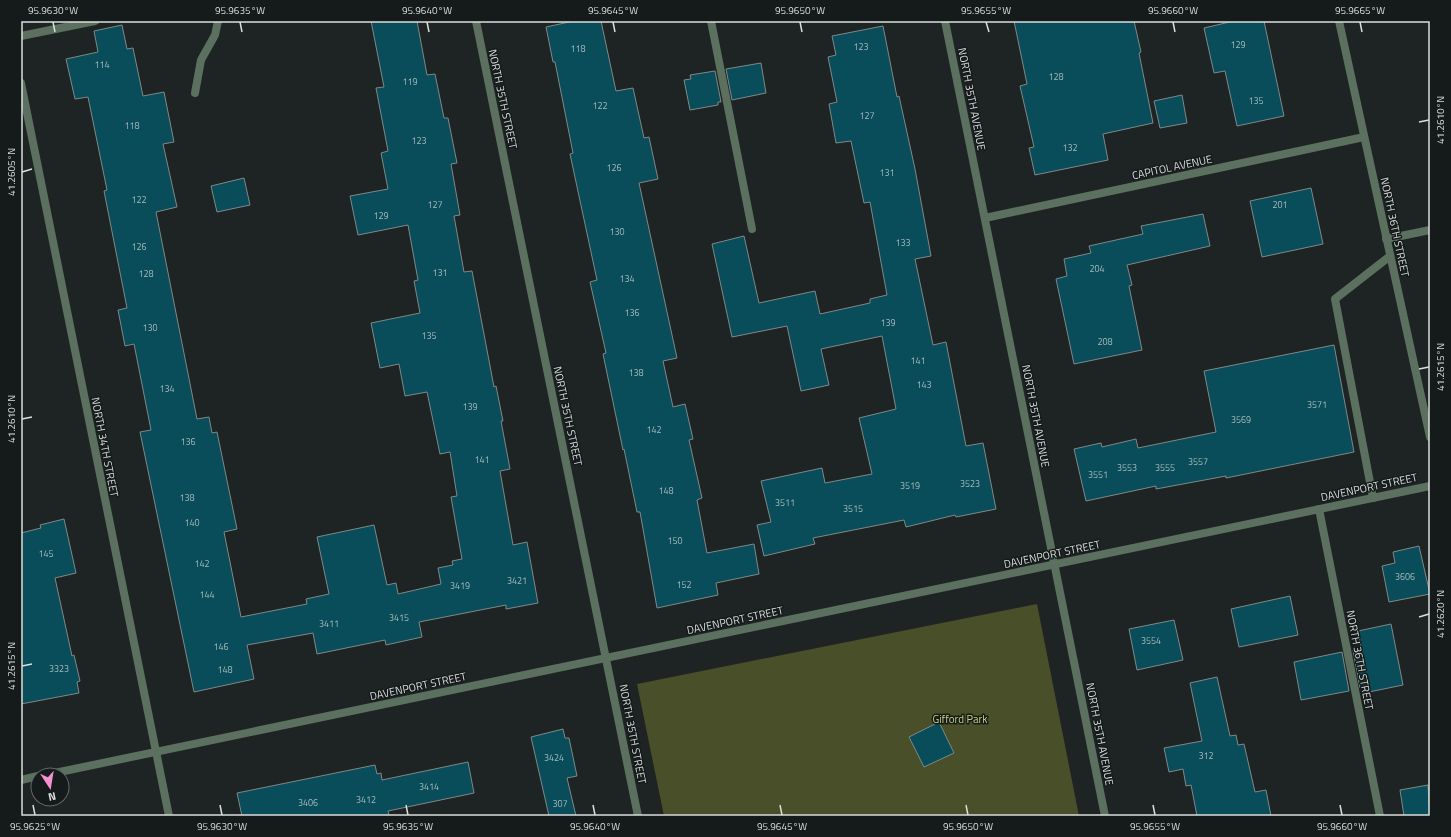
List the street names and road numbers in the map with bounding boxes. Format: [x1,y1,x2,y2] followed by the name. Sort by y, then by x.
[954,46,990,152] street label: NORTH 35TH AVENUE
[485,48,521,150] street label: NORTH 35TH STREET
[1130,151,1214,183] street label: CAPITOL AVENUE
[1377,176,1413,278] street label: NORTH 36TH STREET
[1018,363,1054,469] street label: NORTH 35TH AVENUE
[550,365,586,467] street label: NORTH 35TH STREET
[87,396,123,499] street label: NORTH 34TH STREET
[1319,469,1419,505] street label: DAVENPORT STREET
[1002,536,1102,572] street label: DAVENPORT STREET
[685,602,785,638] street label: DAVENPORT STREET
[1342,609,1378,712] street label: NORTH 36TH STREET
[368,668,468,704] street label: DAVENPORT STREET
[1082,681,1118,787] street label: NORTH 35TH AVENUE
[615,683,651,786] street label: NORTH 35TH STREET

